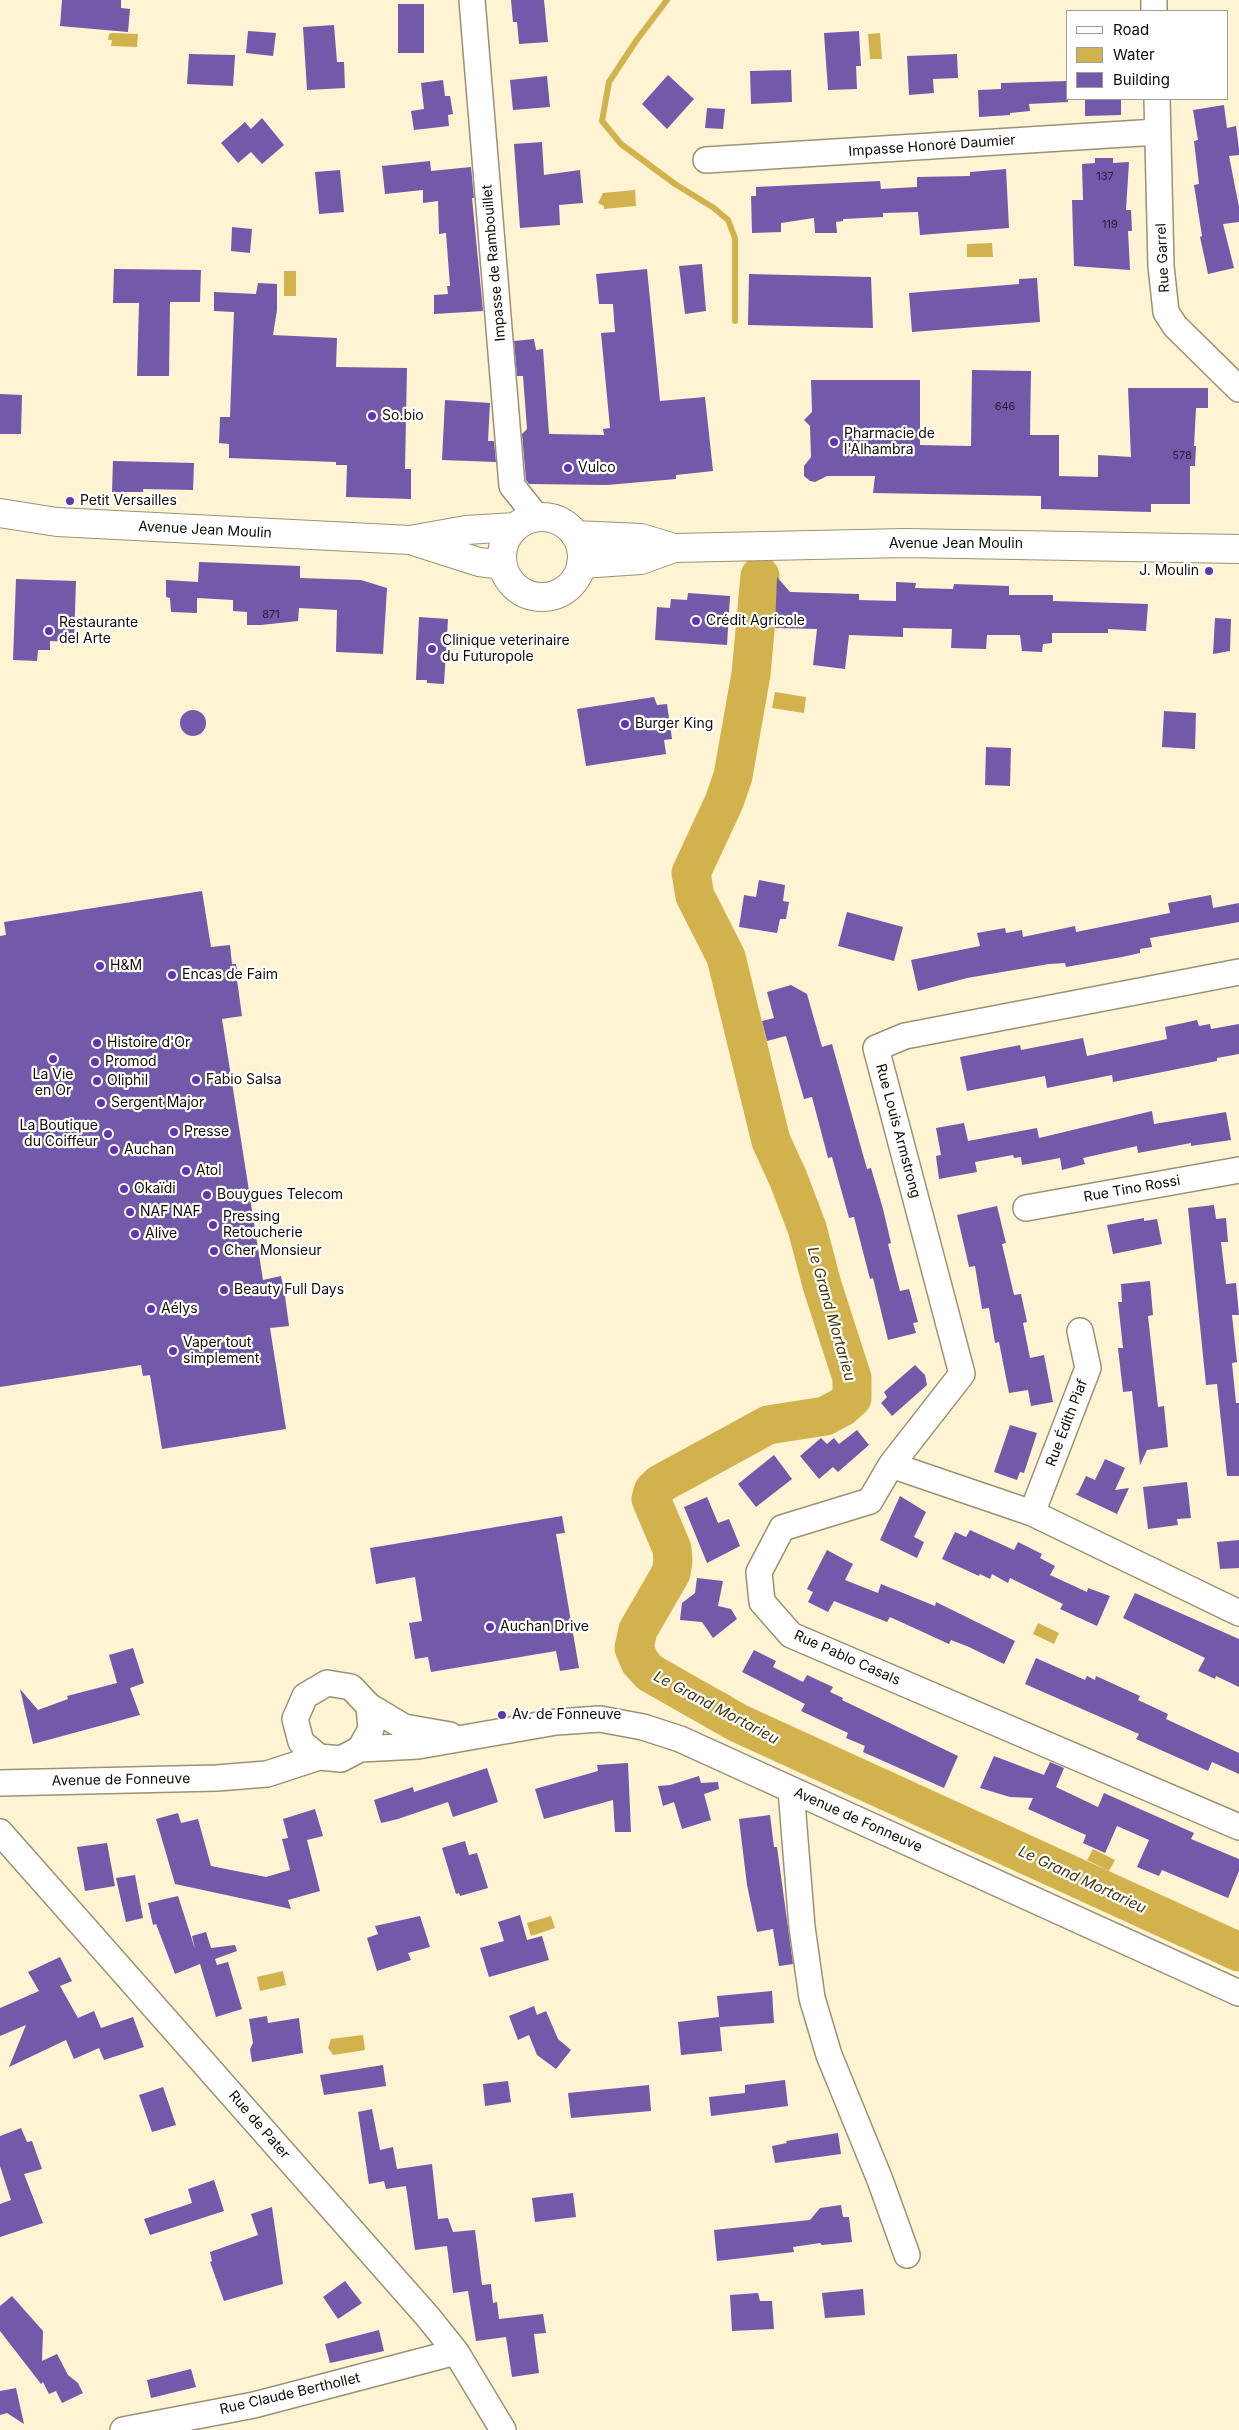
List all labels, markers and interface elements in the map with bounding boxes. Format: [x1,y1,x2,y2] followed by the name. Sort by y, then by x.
[1066,10,1229,100] legend
[1113,20,1149,39] text: Road
[1113,45,1155,64] text: Water
[1113,70,1170,89] text: Building
[848,132,1016,160] street label: Impasse Honoré Daumier
[1096,170,1114,184] house number: 137
[479,184,509,342] street label: Impasse de Rambouillet
[1102,218,1118,232] house number: 119
[1153,223,1173,293] street label: Rue Garrel
[995,400,1015,414] house number: 646
[382,408,424,424] place label: So.bio
[366,410,378,422] marker: So.bio
[844,426,935,458] place label: Pharmacie de l'Alhambra
[828,436,840,448] marker: Pharmacie de l'Alhambra
[1172,449,1192,463] house number: 578
[578,460,616,476] place label: Vulco
[562,462,574,474] marker: Vulco
[80,493,177,509] place label: Petit Versailles
[64,495,76,507] marker: Petit Versailles
[138,518,272,542] street label: Avenue Jean Moulin
[889,536,1023,552] street label: Avenue Jean Moulin
[1139,563,1199,579] place label: J. Moulin
[1203,565,1215,577] marker: J. Moulin
[262,608,280,622] house number: 871
[706,613,805,629] place label: Crédit Agricole
[59,615,138,648] place label: Restaurante del Arte
[690,615,702,627] marker: Crédit Agricole
[43,625,55,637] marker: Restaurante del Arte
[442,633,570,666] place label: Clinique veterinaire du Futuropole
[426,643,438,655] marker: Clinique veterinaire du Futuropole
[635,716,713,732] place label: Burger King
[619,718,631,730] marker: Burger King
[110,958,142,974] place label: H&M
[94,960,106,972] marker: H&M
[182,967,278,983] place label: Encas de Faim
[166,969,178,981] marker: Encas de Faim
[107,1035,190,1051] place label: Histoire d'Or
[91,1037,103,1049] marker: Histoire d'Or
[47,1053,59,1065] marker: La Vie en Or
[105,1054,157,1070] place label: Promod
[89,1056,101,1068] marker: Promod
[872,1062,924,1200] street label: Rue Louis Armstrong
[33,1067,73,1100] place label: La Vie en Or
[206,1072,282,1088] place label: Fabio Salsa
[107,1073,148,1089] place label: Oliphil
[190,1074,202,1086] marker: Fabio Salsa
[91,1075,103,1087] marker: Oliphil
[111,1095,204,1111] place label: Sergent Major
[95,1097,107,1109] marker: Sergent Major
[19,1118,98,1150] place label: La Boutique du Coiffeur
[184,1124,229,1140] place label: Presse
[168,1126,180,1138] marker: Presse
[102,1128,114,1140] marker: La Boutique du Coiffeur
[124,1142,174,1158] place label: Auchan
[108,1144,120,1156] marker: Auchan
[196,1163,222,1179] place label: Atol
[180,1165,192,1177] marker: Atol
[1082,1172,1182,1206] street label: Rue Tino Rossi
[134,1181,176,1197] place label: Okaïdi
[118,1183,130,1195] marker: Okaïdi
[217,1187,343,1203] place label: Bouygues Telecom
[201,1189,213,1201] marker: Bouygues Telecom
[140,1204,201,1220] place label: NAF NAF
[124,1206,136,1218] marker: NAF NAF
[223,1209,303,1242] place label: Pressing Retoucherie
[207,1219,219,1231] marker: Pressing Retoucherie
[145,1226,177,1242] place label: Alive
[129,1228,141,1240] marker: Alive
[224,1243,322,1259] place label: Cher Monsieur
[208,1245,220,1257] marker: Cher Monsieur
[803,1245,859,1383] water label: Le Grand Mortarieu
[234,1282,344,1298] place label: Beauty Full Days
[218,1284,230,1296] marker: Beauty Full Days
[161,1301,198,1317] place label: Aélys
[145,1303,157,1315] marker: Aélys
[183,1335,259,1368] place label: Vaper tout simplement
[167,1345,179,1357] marker: Vaper tout simplement
[1043,1377,1091,1469] street label: Rue Édith Piaf
[500,1619,589,1635] place label: Auchan Drive
[484,1621,496,1633] marker: Auchan Drive
[791,1627,903,1689] street label: Rue Pablo Casals
[650,1667,782,1749] water label: Le Grand Mortarieu
[512,1707,621,1723] place label: Av. de Fonneuve
[496,1709,508,1721] marker: Av. de Fonneuve
[52,1770,190,1790] street label: Avenue de Fonneuve
[791,1784,925,1856] street label: Avenue de Fonneuve
[1015,1842,1149,1918] water label: Le Grand Mortarieu
[225,2088,293,2162] street label: Rue de Pater
[218,2370,362,2418] street label: Rue Claude Berthollet

